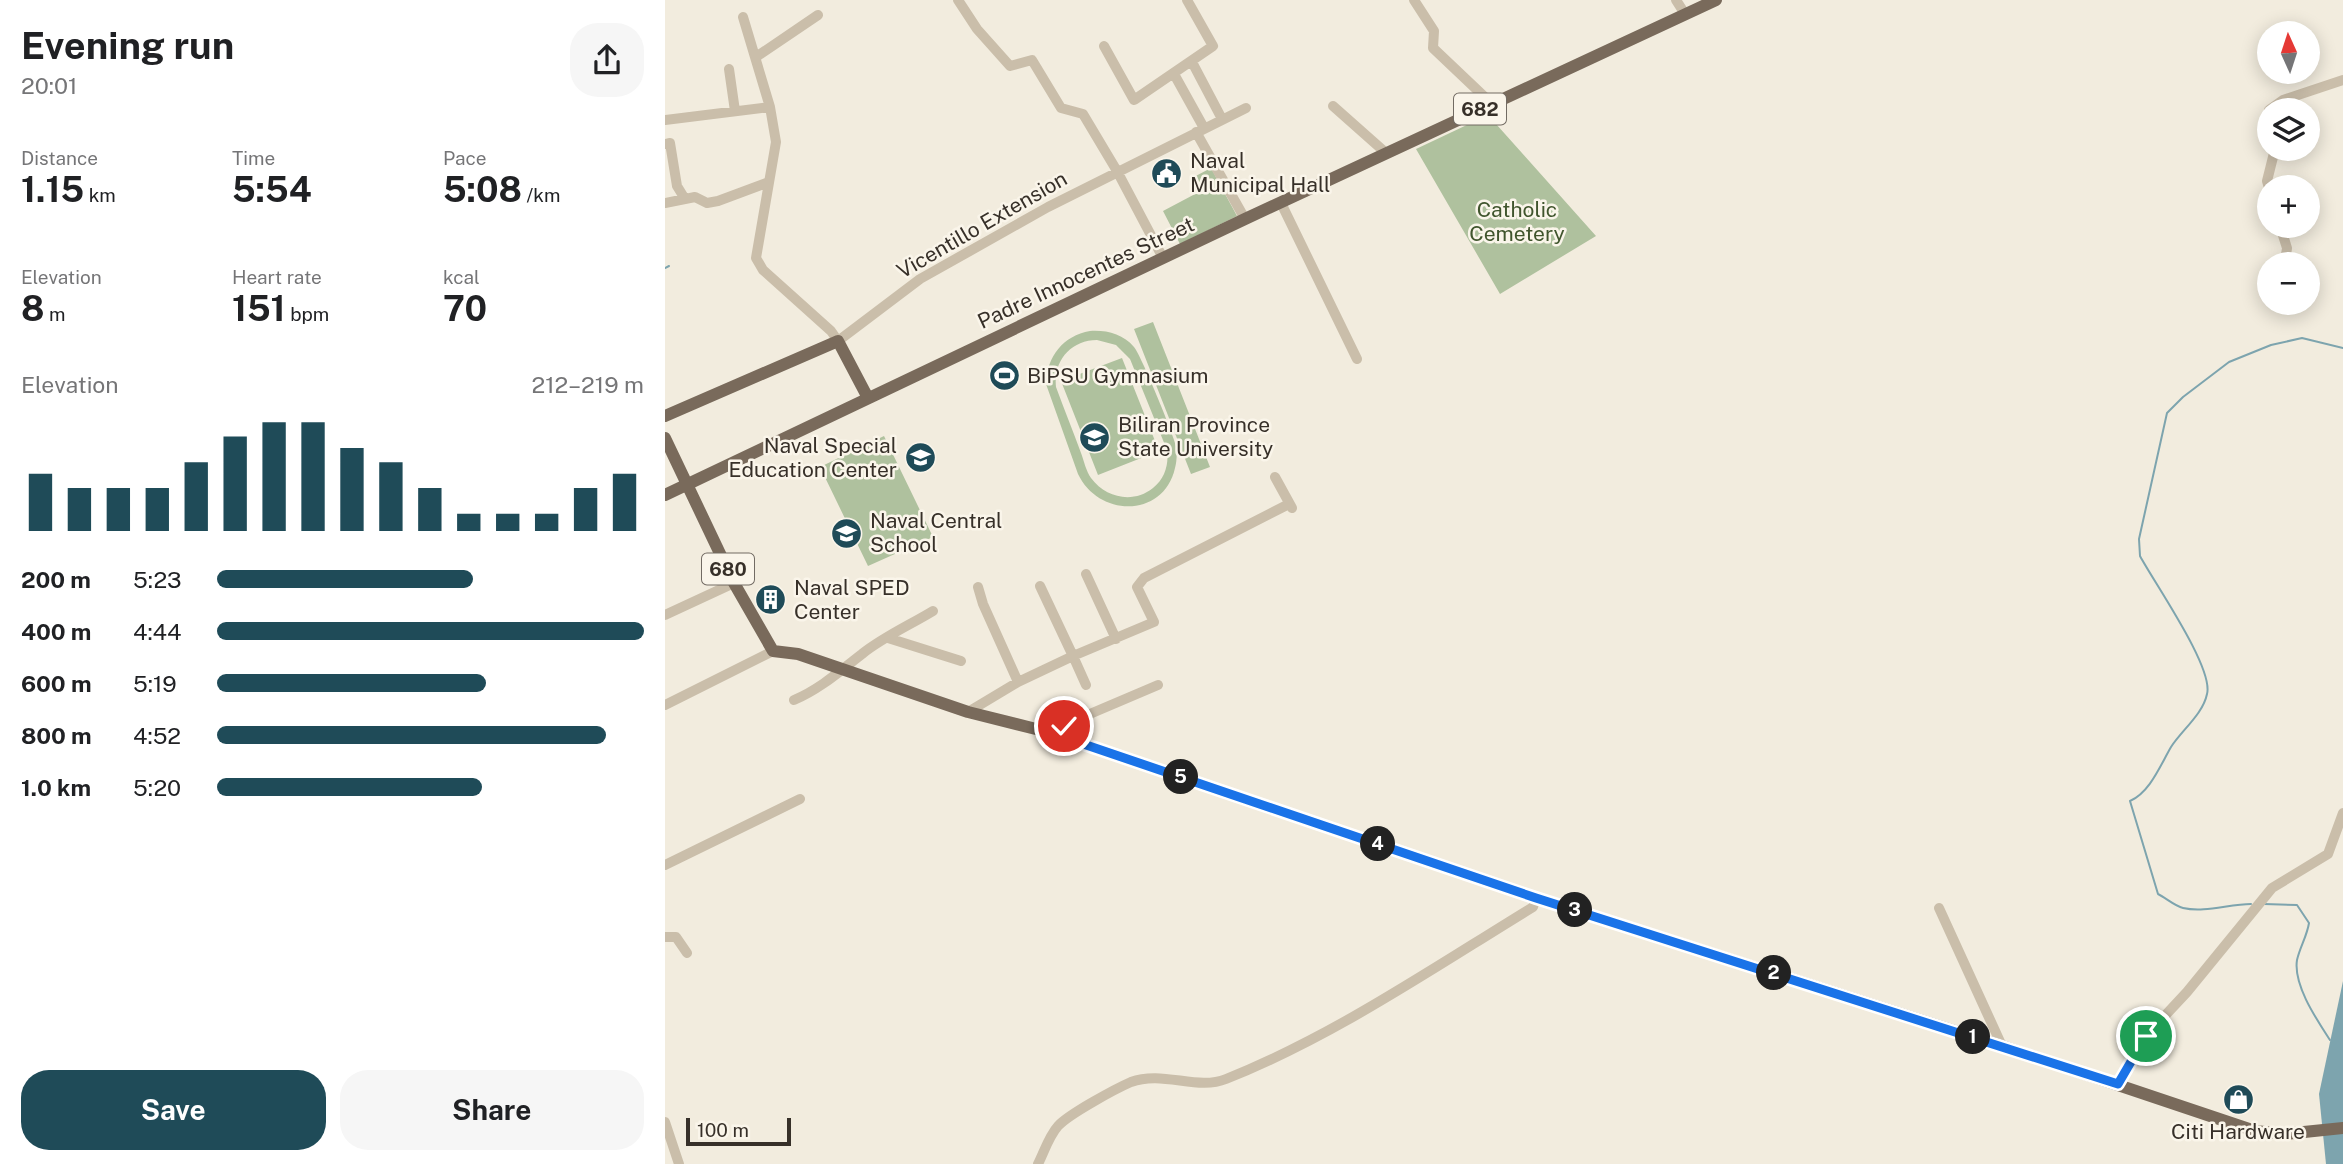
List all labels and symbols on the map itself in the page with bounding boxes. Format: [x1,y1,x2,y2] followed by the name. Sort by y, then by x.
[2257,21,2321,84] north arrow
[1454,94,1506,124] road number: 682
[1190,148,1330,197] place label: Naval Municipal Hall
[1150,156,1184,190] public building icon: Naval Municipal Hall
[892,166,1071,283] street label: Vicentillo Extension
[1469,197,1565,246] park label: Catholic Cemetery
[974,211,1198,334] street label: Padre Innocentes Street
[987,359,1021,393] sports icon: BiPSU Gymnasium
[1027,363,1208,388] place label: BiPSU Gymnasium
[1118,412,1273,461] place label: Biliran Province State University
[1078,420,1112,454] school or university icon: Biliran Province State University
[729,433,897,482] place label: Naval Special Education Center
[903,441,937,475] school or university icon: Naval Special Education Center
[870,508,1002,557] place label: Naval Central School
[830,516,864,550] school or university icon: Naval Central School
[702,554,754,584] road number: 680
[794,575,910,624] place label: Naval SPED Center
[754,583,788,617] building icon: Naval SPED Center
[1034,696,1094,756] pin
[1163,760,1199,794] pin: 5
[1361,826,1395,862] pin: 4
[1557,892,1593,928] pin: 3
[1757,956,1791,990] pin: 2
[2116,1006,2176,1066] pin
[1955,1020,1991,1054] pin: 1
[2221,1083,2255,1117] shop icon: Citi Hardware
[686,1115,791,1147] scale bar
[2171,1119,2305,1144] place label: Citi Hardware

